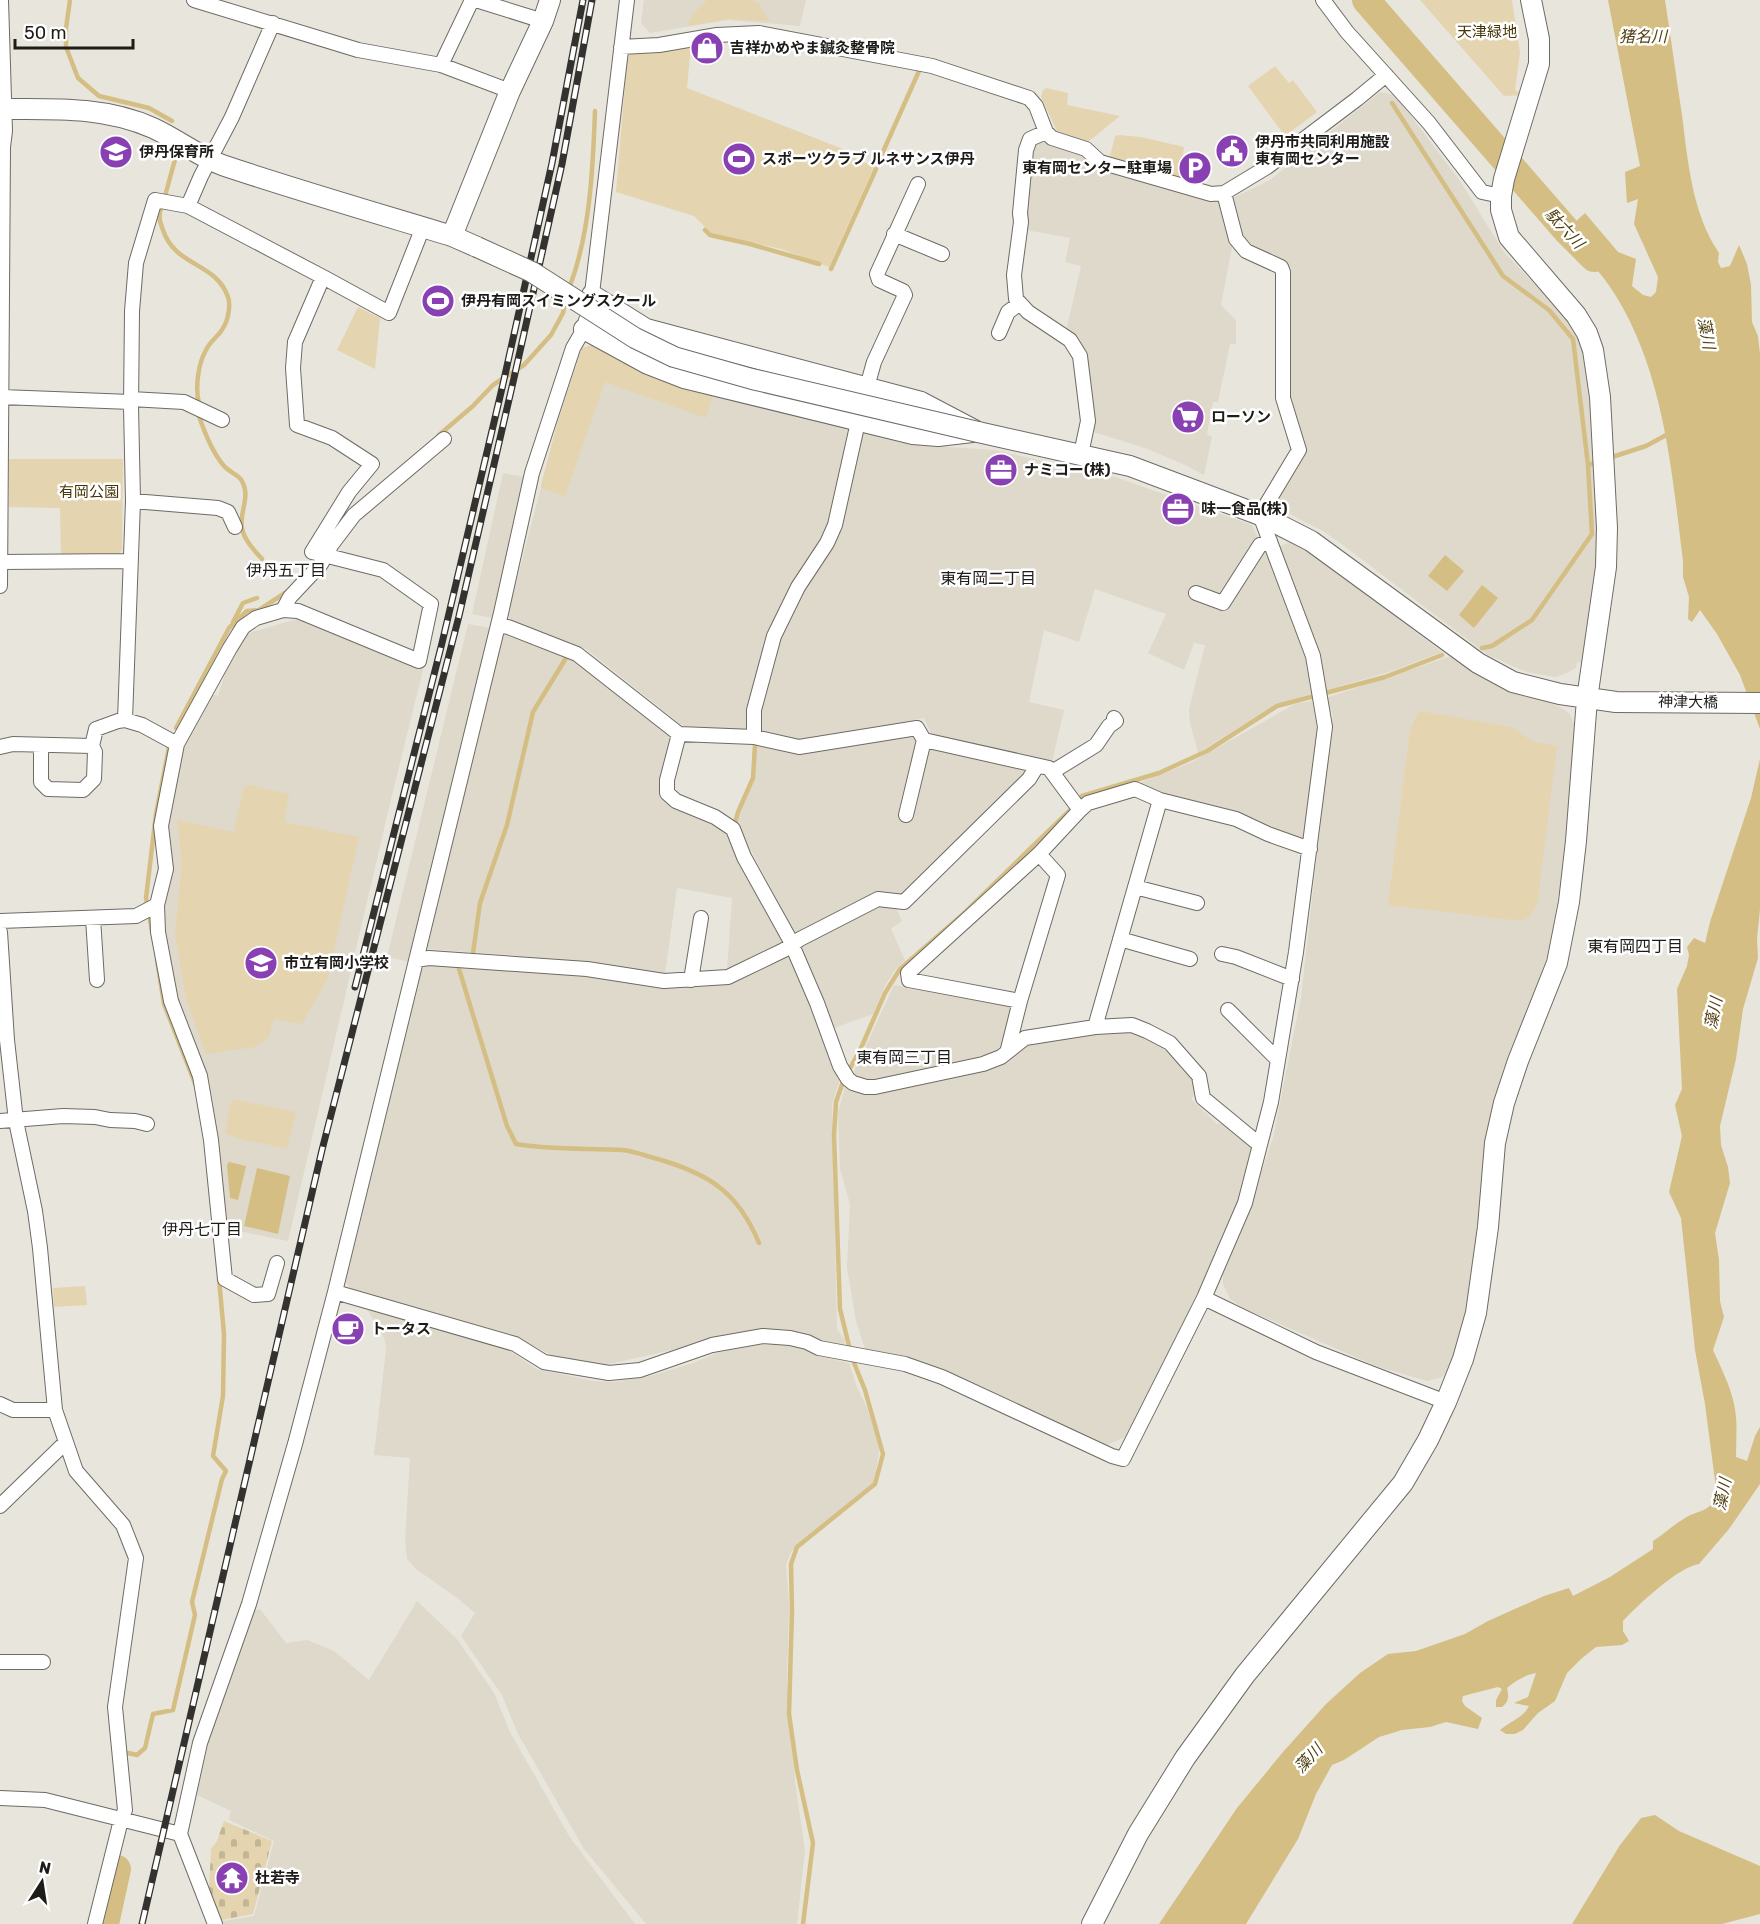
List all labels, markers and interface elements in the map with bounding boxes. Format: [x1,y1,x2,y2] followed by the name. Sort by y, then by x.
[15,12,134,50] scale bar
[24,22,67,44] text: 50 m
[1457,23,1517,41] park label: 天津緑地
[1619,27,1669,46] water label: 猪名川
[689,30,725,66] shop icon: 吉祥かめやま鍼灸整骨院
[730,39,895,57] place label: 吉祥かめやま鍼灸整骨院
[1214,133,1250,169] public building icon: 伊丹市共同利用施設 東有岡センター
[1255,133,1390,168] place label: 伊丹市共同利用施設 東有岡センター
[98,134,134,170] school or university icon: 伊丹保育所
[721,141,757,177] sports icon: スポーツクラブ ルネサンス伊丹
[139,143,214,161] place label: 伊丹保育所
[762,150,975,168] place label: スポーツクラブ ルネサンス伊丹
[1177,150,1213,186] parking icon: 東有岡センター駐車場
[1022,159,1172,177] place label: 東有岡センター駐車場
[1541,204,1589,254] water label: 駄六川
[420,283,456,319] sports icon: 伊丹有岡スイミングスクール
[461,292,656,310] place label: 伊丹有岡スイミングスクール
[1694,316,1719,353] water label: 藻川
[1170,399,1206,435] supermarket icon: ローソン
[1211,408,1271,426] place label: ローソン
[983,452,1019,488] office icon: ナミコー(株)
[1024,461,1111,479] place label: ナミコー(株)
[59,483,119,501] park label: 有岡公園
[1160,491,1196,527] office icon: 味一食品(株)
[1201,500,1288,518] place label: 味一食品(株)
[246,561,326,580] district label: 伊丹五丁目
[940,569,1036,588] district label: 東有岡二丁目
[1658,692,1718,712] street label: 神津大橋
[1587,937,1683,956] district label: 東有岡四丁目
[243,945,279,981] school or university icon: 市立有岡小学校
[284,954,389,972] place label: 市立有岡小学校
[1701,994,1726,1031] water label: 藻川
[856,1048,952,1067] district label: 東有岡三丁目
[162,1220,242,1239] district label: 伊丹七丁目
[330,1311,366,1347] cafe icon: トータス
[371,1320,431,1338] place label: トータス
[1710,1475,1736,1512] water label: 藻川
[1291,1739,1328,1777] water label: 藻川
[12,1852,72,1912] north arrow
[37,1857,53,1878] text: N
[214,1860,250,1896] temple icon: 杜若寺
[255,1869,300,1887] place label: 杜若寺

